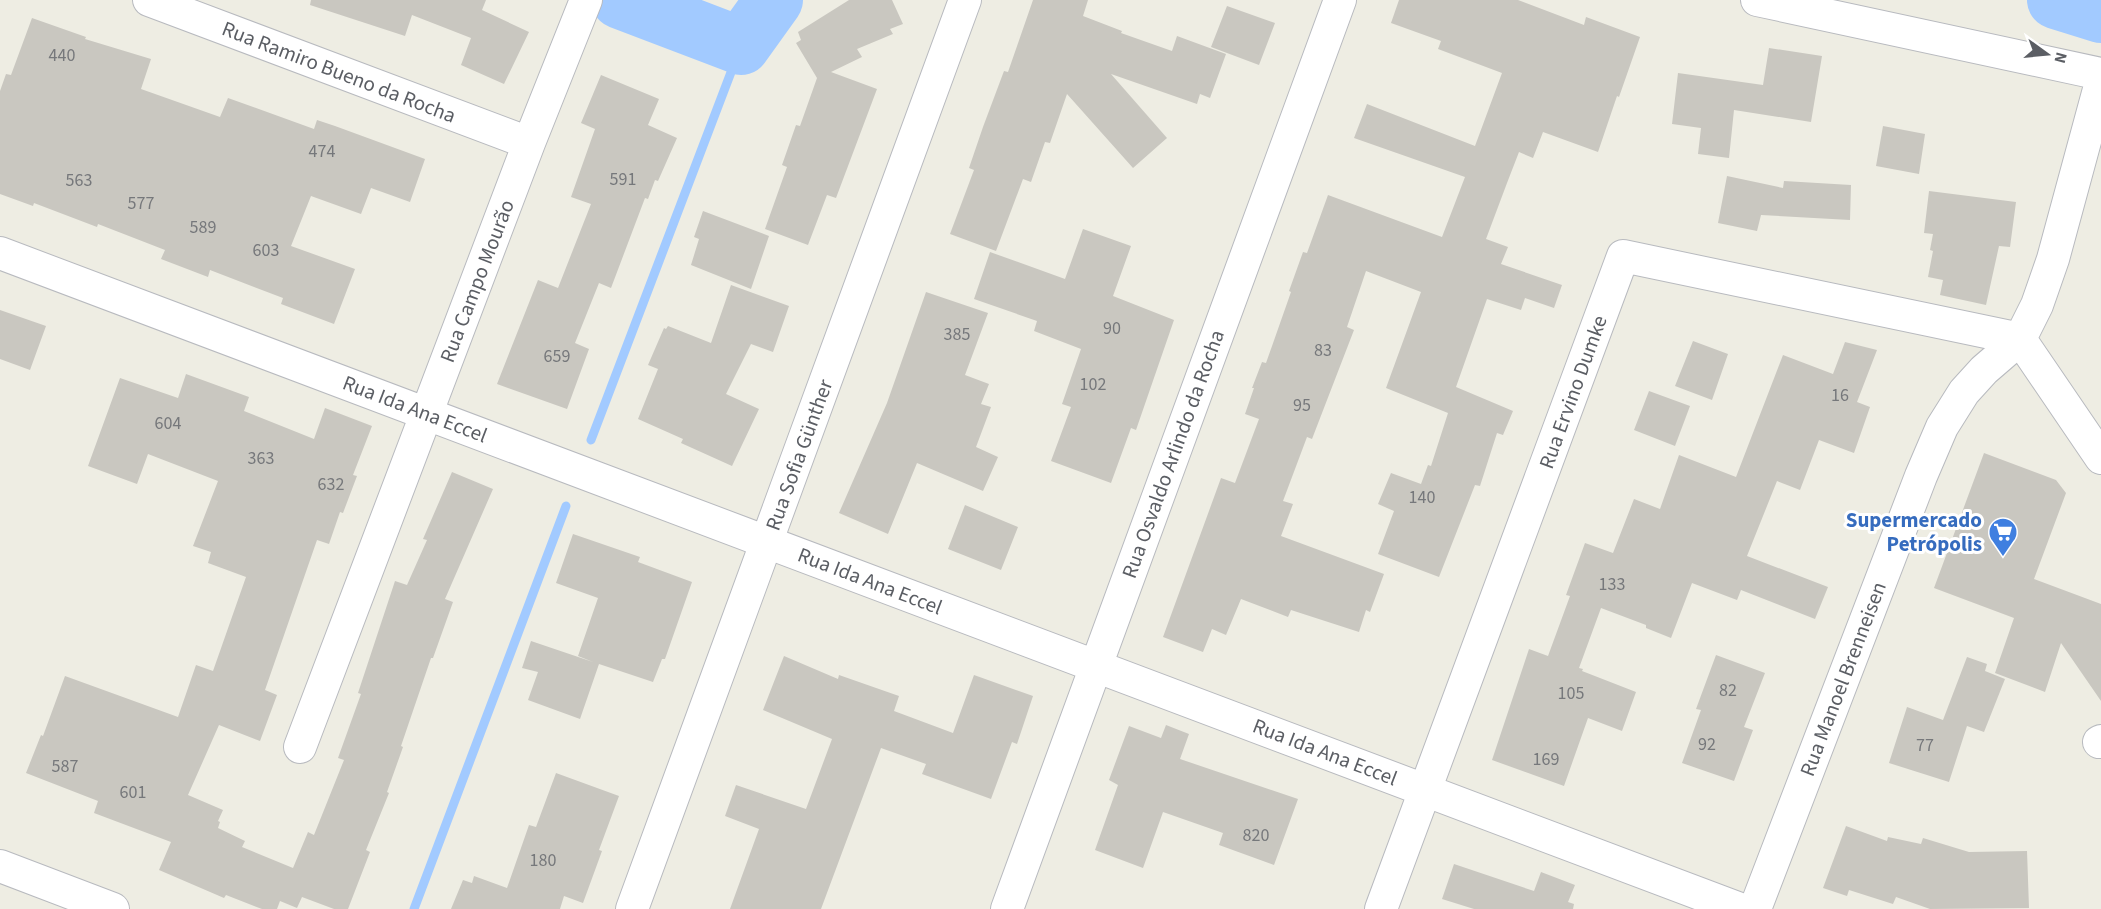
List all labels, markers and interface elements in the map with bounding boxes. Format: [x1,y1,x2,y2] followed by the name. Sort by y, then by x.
[218,14,460,130] street label: Rua Ramiro Bueno da Rocha
[2017,24,2077,84] north arrow
[49,43,75,68] house number: 440
[2049,50,2073,66] text: N
[309,139,335,164] house number: 474
[610,167,636,192] house number: 591
[66,168,92,193] house number: 563
[128,191,154,216] house number: 577
[432,195,522,367] street label: Rua Campo Mourão
[190,215,216,240] house number: 589
[253,238,279,263] house number: 603
[1531,311,1615,473] street label: Rua Ervino Dumke
[1103,316,1121,341] house number: 90
[944,322,970,347] house number: 385
[1114,326,1232,582] street label: Rua Osvaldo Arlindo da Rocha
[1314,338,1332,363] house number: 83
[544,344,570,369] house number: 659
[338,368,492,450] street label: Rua Ida Ana Eccel
[1080,372,1106,397] house number: 102
[758,375,841,535] street label: Rua Sofia Günther
[1831,383,1849,408] house number: 16
[1293,393,1311,418] house number: 95
[155,411,181,436] house number: 604
[248,446,274,471] house number: 363
[318,472,344,497] house number: 632
[1409,485,1435,510] house number: 140
[1846,505,1982,559] place label: Supermercado Petrópolis
[1987,516,2019,558] supermarket icon: Supermercado Petrópolis
[793,540,947,622] street label: Rua Ida Ana Eccel
[1599,572,1625,597] house number: 133
[1792,577,1894,781] street label: Rua Manoel Brenneisen
[1719,678,1737,703] house number: 82
[1558,681,1584,706] house number: 105
[1248,711,1402,793] street label: Rua Ida Ana Eccel
[1698,732,1716,757] house number: 92
[1916,733,1934,758] house number: 77
[1533,747,1559,772] house number: 169
[52,754,78,779] house number: 587
[120,780,146,805] house number: 601
[1243,823,1269,848] house number: 820
[530,848,556,873] house number: 180

